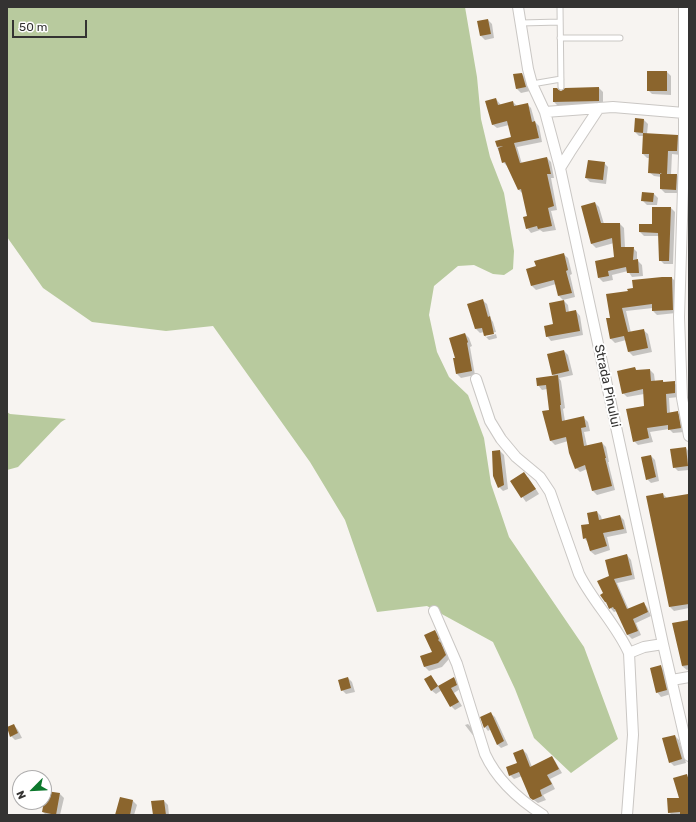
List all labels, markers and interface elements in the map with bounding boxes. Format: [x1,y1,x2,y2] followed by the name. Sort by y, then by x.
[14,12,89,38] scale bar
[19,20,47,34] text: 50 m
[591,343,623,429] street label: Strada Pinului
[12,770,52,810] north arrow
[14,788,29,801] text: N

